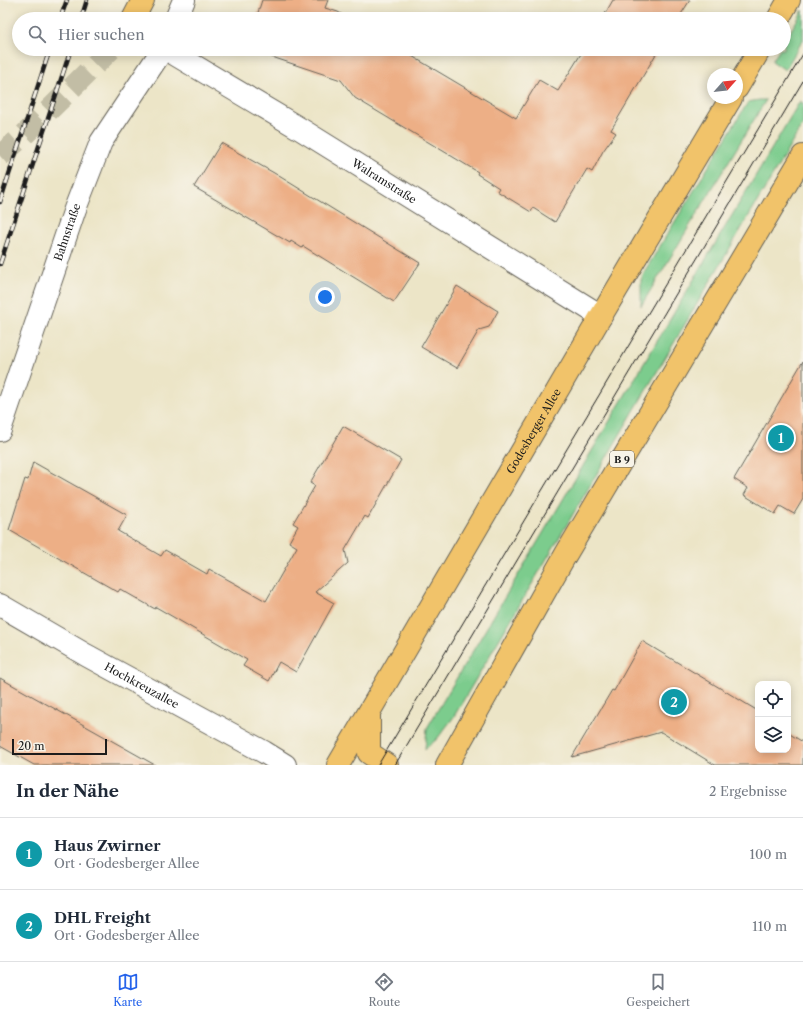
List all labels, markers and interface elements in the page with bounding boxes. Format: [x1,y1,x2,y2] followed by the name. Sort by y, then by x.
[12,12,791,56] search box
[26,23,48,45] icon: search
[58,25,145,44] text: Hier suchen
[707,68,743,104] north arrow
[348,155,419,206] street label: Walramstraße
[51,201,84,263] street label: Bahnstraße
[315,287,335,307] your location
[503,386,564,476] street label: Godesberger Allee
[768,423,794,453] pin: 1
[610,451,634,467] road number: B 9
[102,659,181,711] street label: Hochkreuzallee
[755,681,791,753] map controls
[755,681,791,717] button: locate
[661,687,687,717] pin: 2
[755,717,791,753] button: layers
[12,737,107,756] scale bar
[18,739,44,753] text: 20 m
[16,781,119,801] text: In der Nähe
[709,783,787,799] text: 2 Ergebnisse
[54,836,161,855] text: Haus Zwirner
[26,846,32,862] text: 1
[749,846,787,862] text: 100 m
[54,855,199,871] text: Ort · Godesberger Allee
[54,908,151,927] text: DHL Freight
[25,918,33,934] text: 2
[752,918,787,934] text: 110 m
[54,927,199,943] text: Ort · Godesberger Allee
[113,971,142,1009] tab: Karte
[369,971,400,1009] tab: Route
[626,971,690,1009] tab: Gespeichert

